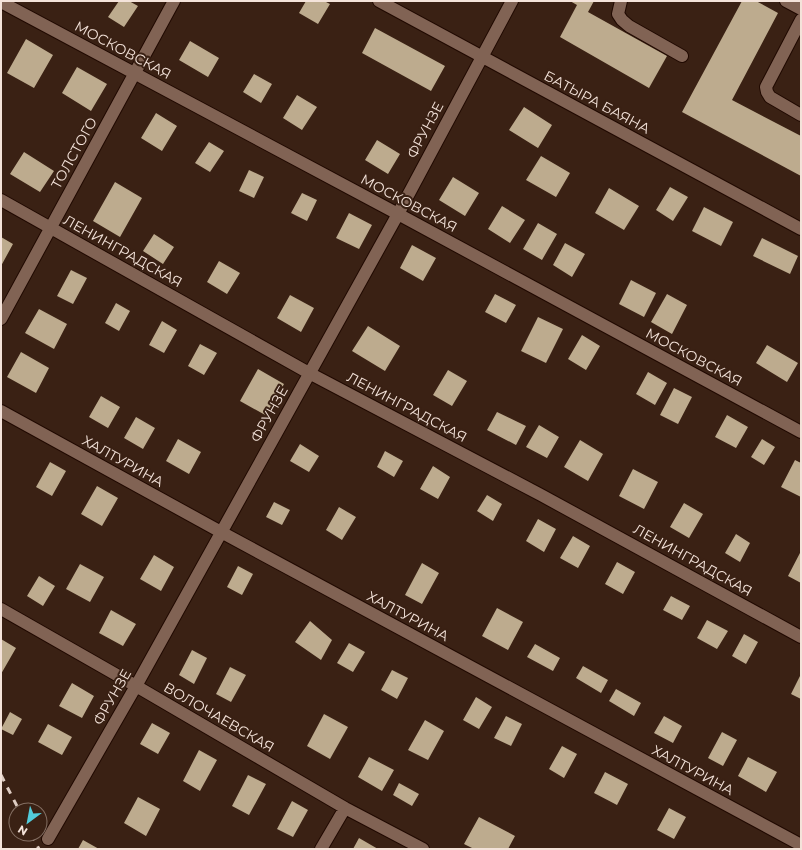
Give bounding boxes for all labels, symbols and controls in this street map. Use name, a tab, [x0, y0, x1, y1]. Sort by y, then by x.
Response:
street label: МОСКОВСКАЯ	[72, 17, 174, 83]
street label: БАТЫРА БАЯНА	[541, 66, 654, 138]
street label: ФРУНЗЕ	[403, 99, 447, 161]
street label: ТОЛСТОГО	[47, 114, 101, 192]
street label: МОСКОВСКАЯ	[358, 170, 460, 236]
street label: ЛЕНИНГРАДСКАЯ	[60, 211, 186, 291]
street label: МОСКОВСКАЯ	[643, 324, 745, 390]
street label: ЛЕНИНГРАДСКАЯ	[344, 368, 470, 446]
street label: ФРУНЗЕ	[246, 383, 292, 445]
street label: ХАЛТУРИНА	[79, 431, 167, 491]
street label: ЛЕНИНГРАДСКАЯ	[630, 520, 756, 600]
street label: ХАЛТУРИНА	[364, 587, 453, 645]
street label: ФРУНЗЕ	[89, 666, 135, 728]
street label: ВОЛОЧАЕВСКАЯ	[160, 678, 278, 756]
street label: ХАЛТУРИНА	[649, 741, 738, 799]
north arrow	[8, 802, 48, 842]
text: N	[15, 822, 30, 839]

